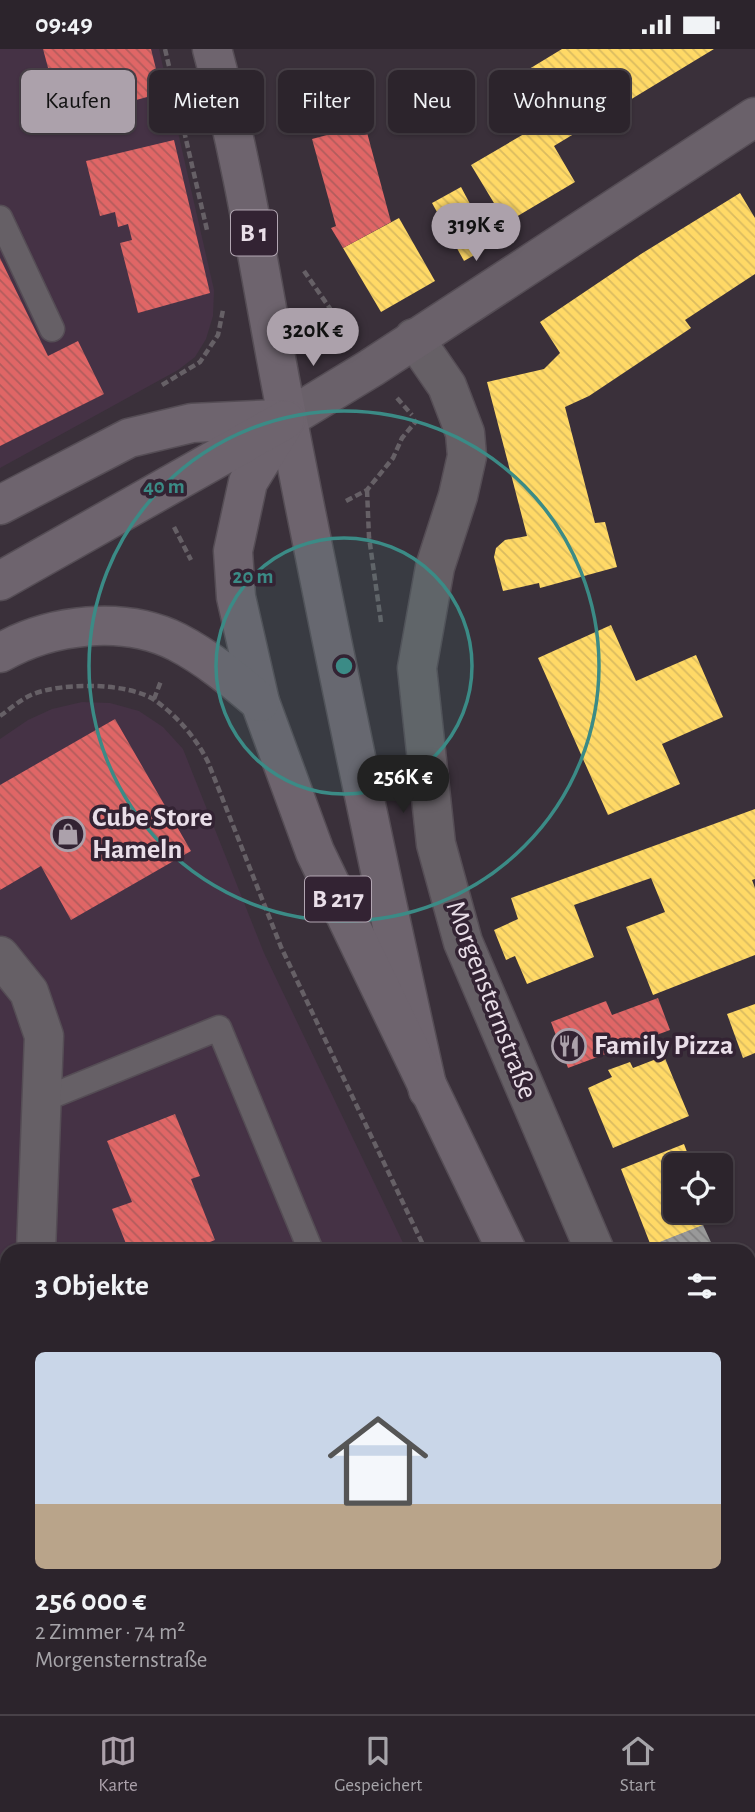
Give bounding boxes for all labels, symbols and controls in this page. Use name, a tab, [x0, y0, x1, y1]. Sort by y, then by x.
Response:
text: 09:49	[35, 11, 93, 37]
chip: Kaufen	[21, 70, 135, 133]
chip: Mieten	[149, 70, 264, 133]
chip: Filter	[278, 70, 374, 133]
chip: Neu	[388, 70, 475, 133]
chip: Wohnung	[489, 70, 630, 133]
pin: 319K €	[419, 203, 533, 263]
road number: B 1	[231, 211, 277, 255]
text: 319K €	[448, 214, 504, 237]
pin: 320K €	[256, 309, 370, 368]
text: 320K €	[283, 319, 343, 342]
text: 40 m	[143, 476, 185, 497]
text: 20 m	[233, 566, 273, 587]
centre of rings	[332, 654, 356, 678]
pin: 256K €	[346, 755, 460, 815]
text: 256K €	[373, 766, 433, 789]
place label: Cube Store Hameln	[92, 804, 213, 864]
shop icon: Cube Store Hameln	[49, 815, 87, 853]
road number: B 217	[305, 877, 371, 921]
street label: Morgensternstraße	[440, 897, 542, 1103]
restaurant icon: Family Pizza	[550, 1027, 588, 1065]
place label: Family Pizza	[594, 1032, 733, 1060]
map controls	[663, 1153, 733, 1223]
button: locate	[663, 1153, 733, 1223]
icon: filters	[683, 1267, 721, 1305]
text: 3 Objekte	[35, 1271, 149, 1301]
icon: home	[315, 1398, 441, 1524]
text: 256 000 €	[35, 1586, 147, 1616]
text: 2 Zimmer · 74 m²	[35, 1621, 185, 1644]
text: Morgensternstraße	[35, 1649, 207, 1672]
tab: Karte	[98, 1732, 138, 1797]
tab: Gespeichert	[334, 1732, 422, 1797]
tab: Start	[619, 1732, 657, 1797]

